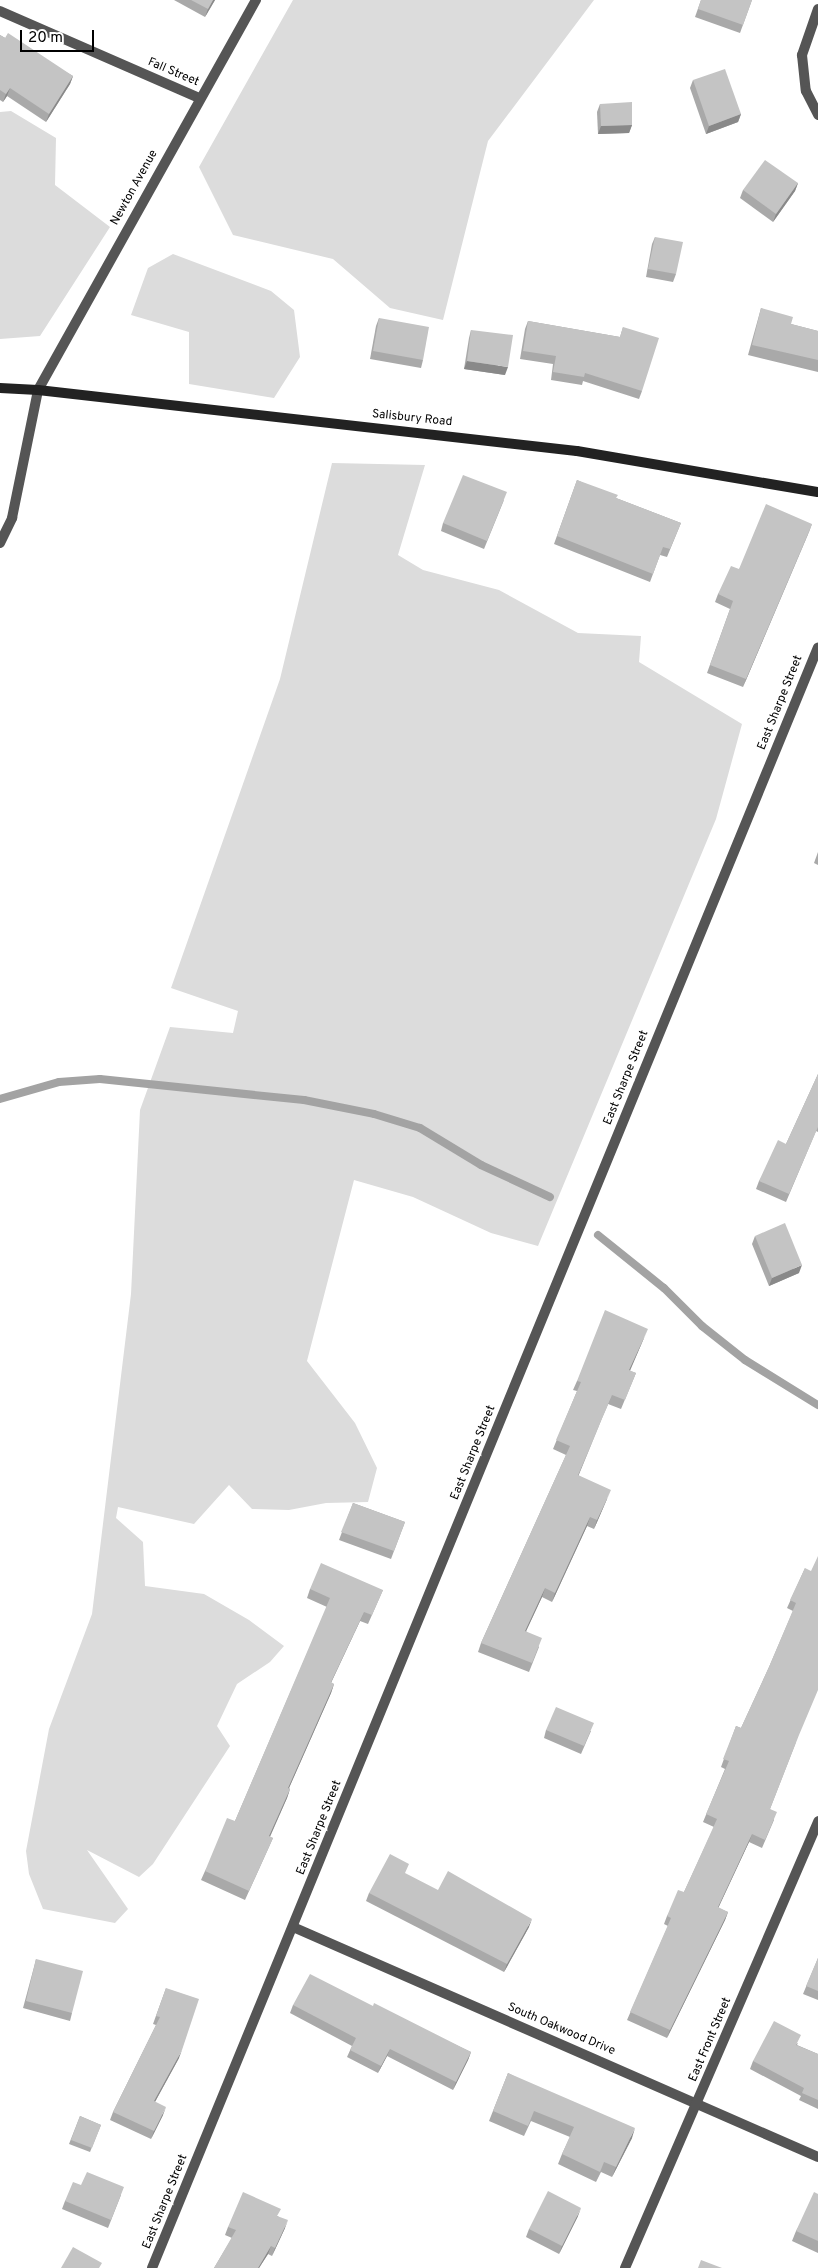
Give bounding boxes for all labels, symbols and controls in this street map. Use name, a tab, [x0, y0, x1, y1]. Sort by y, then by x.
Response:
scale bar	[22, 20, 96, 52]
text: 20 m	[28, 29, 63, 48]
street label: Fall Street	[145, 56, 201, 90]
street label: Newton Avenue	[108, 148, 162, 228]
street label: Salisbury Road	[371, 408, 453, 430]
street label: East Sharpe Street	[755, 654, 807, 752]
street label: East Sharpe Street	[601, 1029, 653, 1127]
street label: East Sharpe Street	[448, 1404, 500, 1502]
street label: East Sharpe Street	[294, 1779, 346, 1877]
street label: East Front Street	[687, 1996, 735, 2084]
street label: South Oakwood Drive	[505, 2001, 617, 2059]
street label: East Sharpe Street	[140, 2153, 192, 2251]

